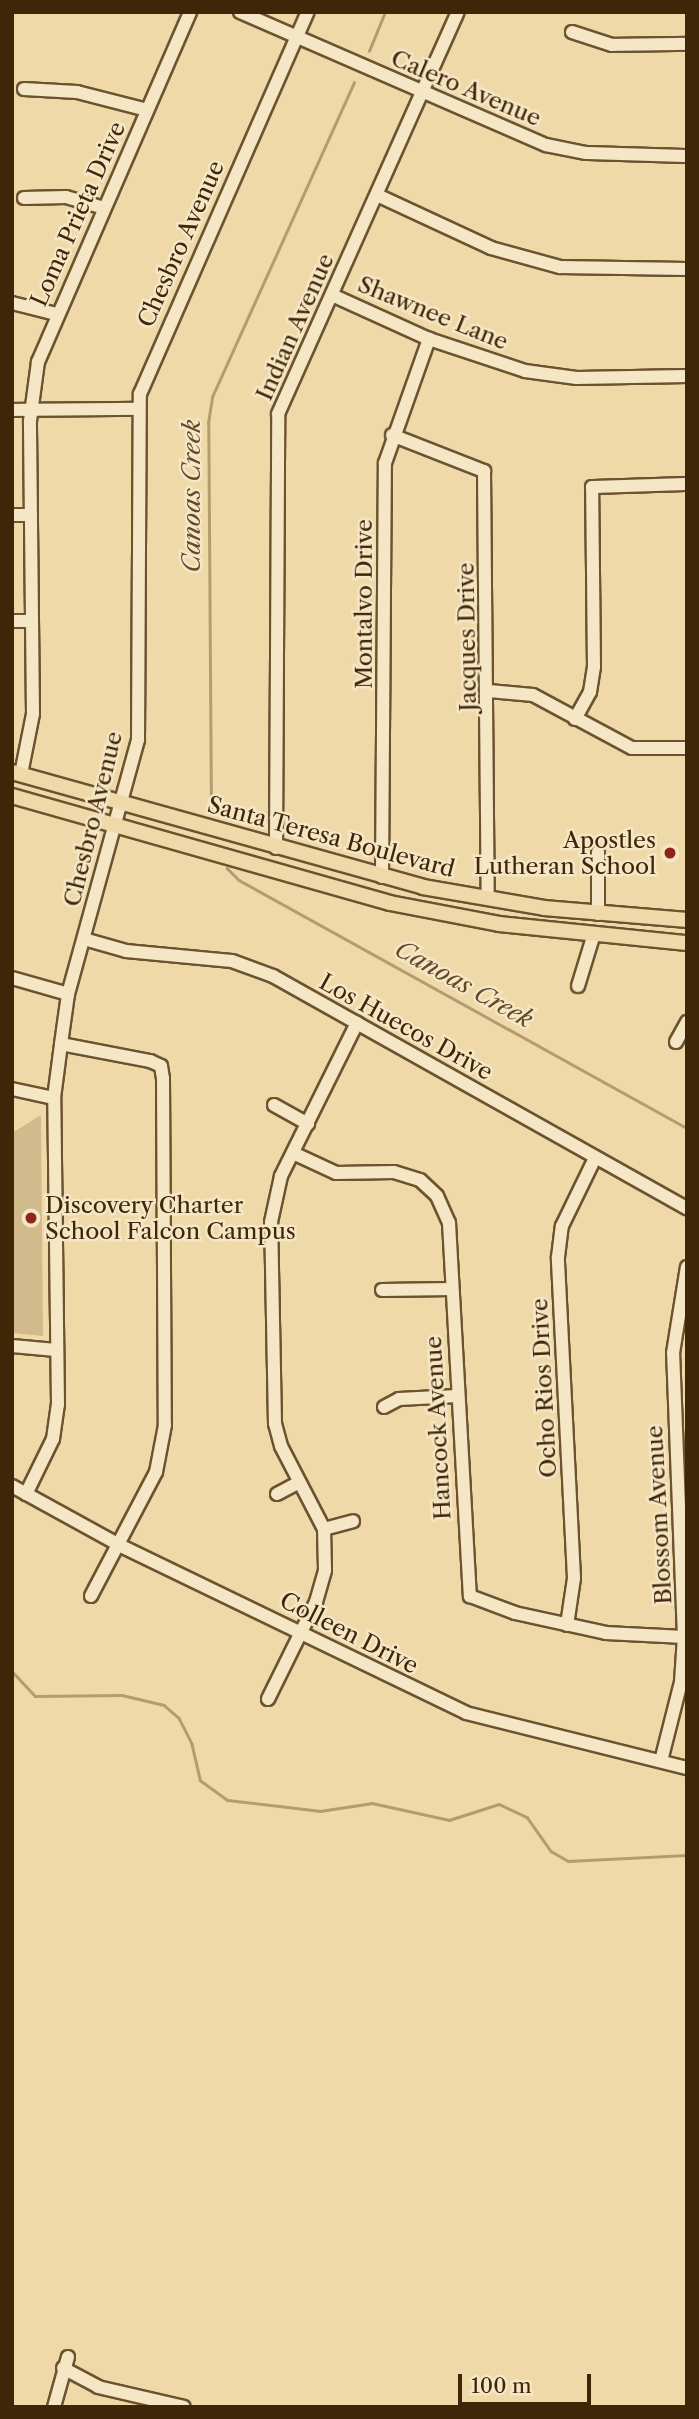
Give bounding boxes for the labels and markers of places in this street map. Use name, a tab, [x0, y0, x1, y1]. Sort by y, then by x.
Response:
place label: Apostles Lutheran School	[474, 826, 656, 880]
marker: Apostles Lutheran School	[662, 845, 678, 861]
place label: Discovery Charter School Falcon Campus	[45, 1191, 296, 1245]
marker: Discovery Charter School Falcon Campus	[23, 1210, 39, 1226]

